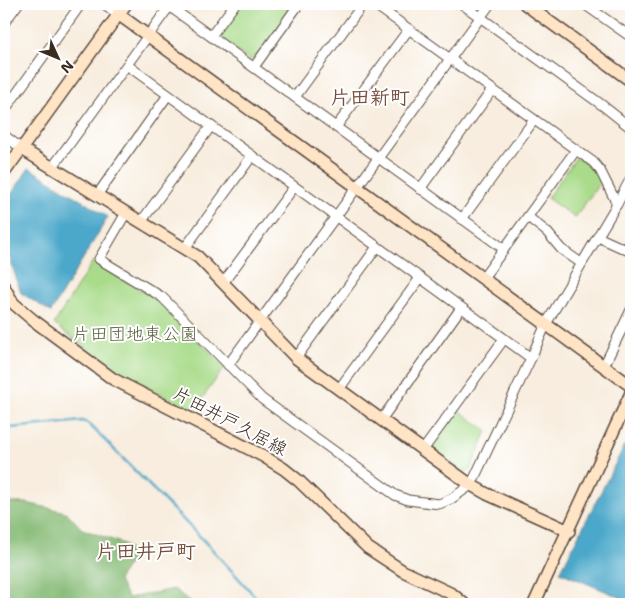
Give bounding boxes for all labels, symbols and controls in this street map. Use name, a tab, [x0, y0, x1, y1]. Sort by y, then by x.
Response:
north arrow	[32, 32, 82, 82]
text: N	[57, 57, 78, 77]
district label: 片田新町	[330, 84, 410, 110]
park label: 片田団地東公園	[72, 322, 198, 346]
street label: 片田井戸久居線	[169, 381, 291, 461]
district label: 片田井戸町	[96, 538, 196, 564]

